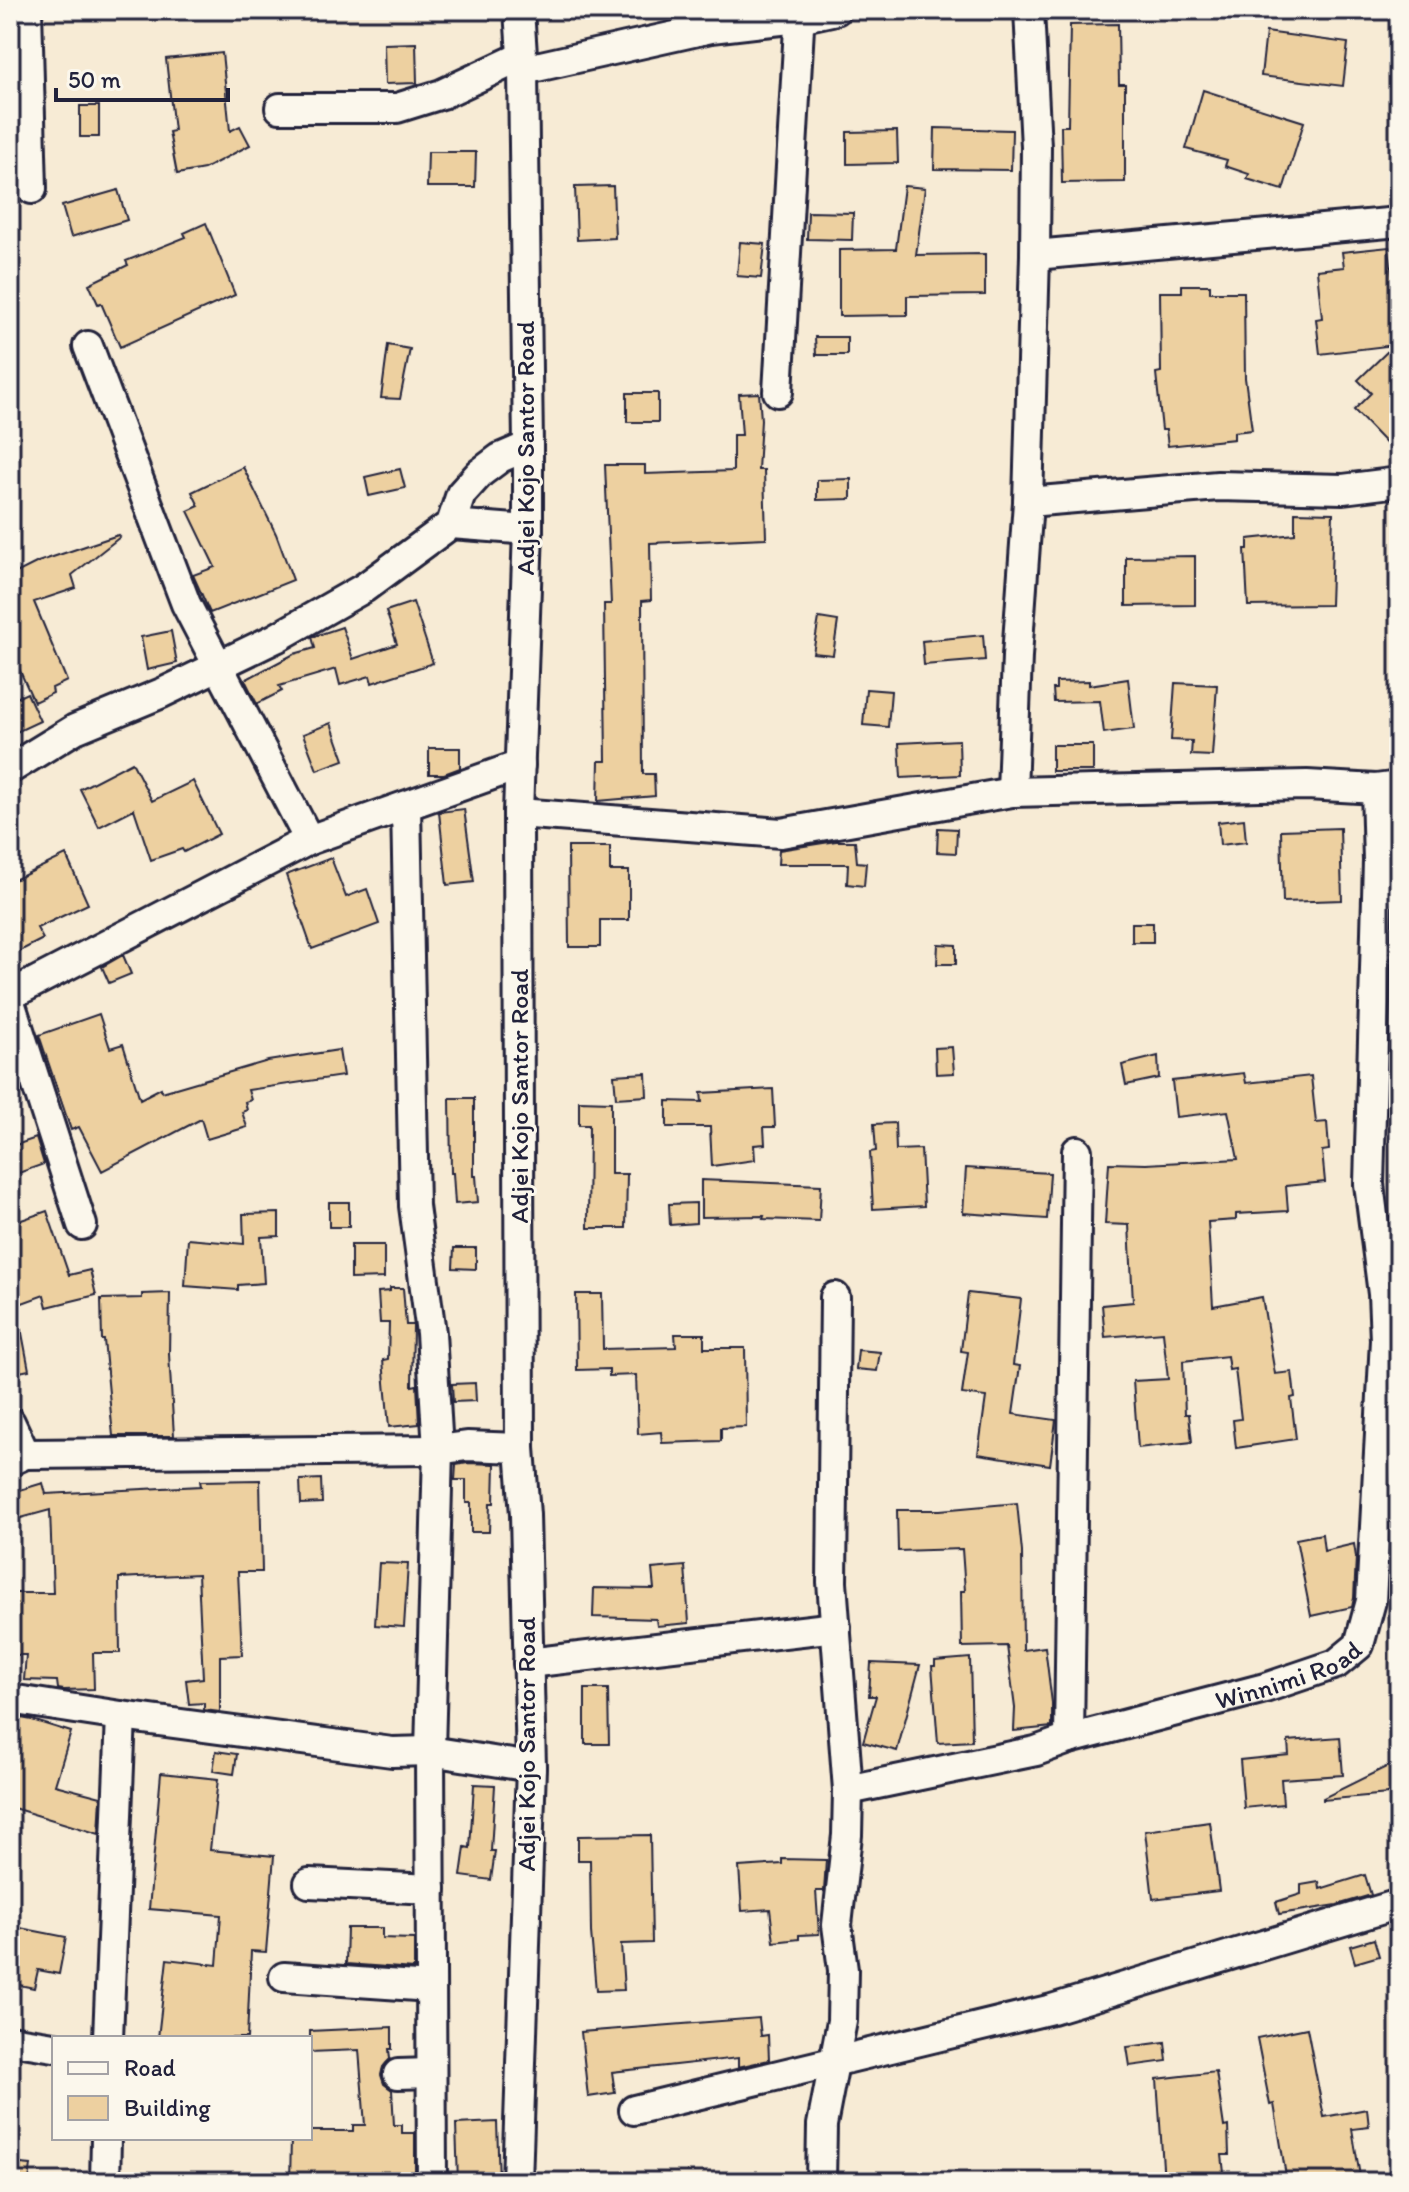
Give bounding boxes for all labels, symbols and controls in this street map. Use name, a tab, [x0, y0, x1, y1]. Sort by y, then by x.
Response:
scale bar	[56, 52, 228, 102]
text: 50 m	[68, 65, 121, 94]
street label: Adjei Kojo Santor Road	[509, 320, 541, 575]
street label: Adjei Kojo Santor Road	[503, 968, 535, 1223]
street label: Adjei Kojo Santor Road	[510, 1616, 542, 1871]
street label: Winnimi Road	[1212, 1633, 1369, 1716]
legend	[52, 2036, 312, 2140]
text: Road	[124, 2053, 176, 2082]
text: Building	[124, 2093, 211, 2122]

